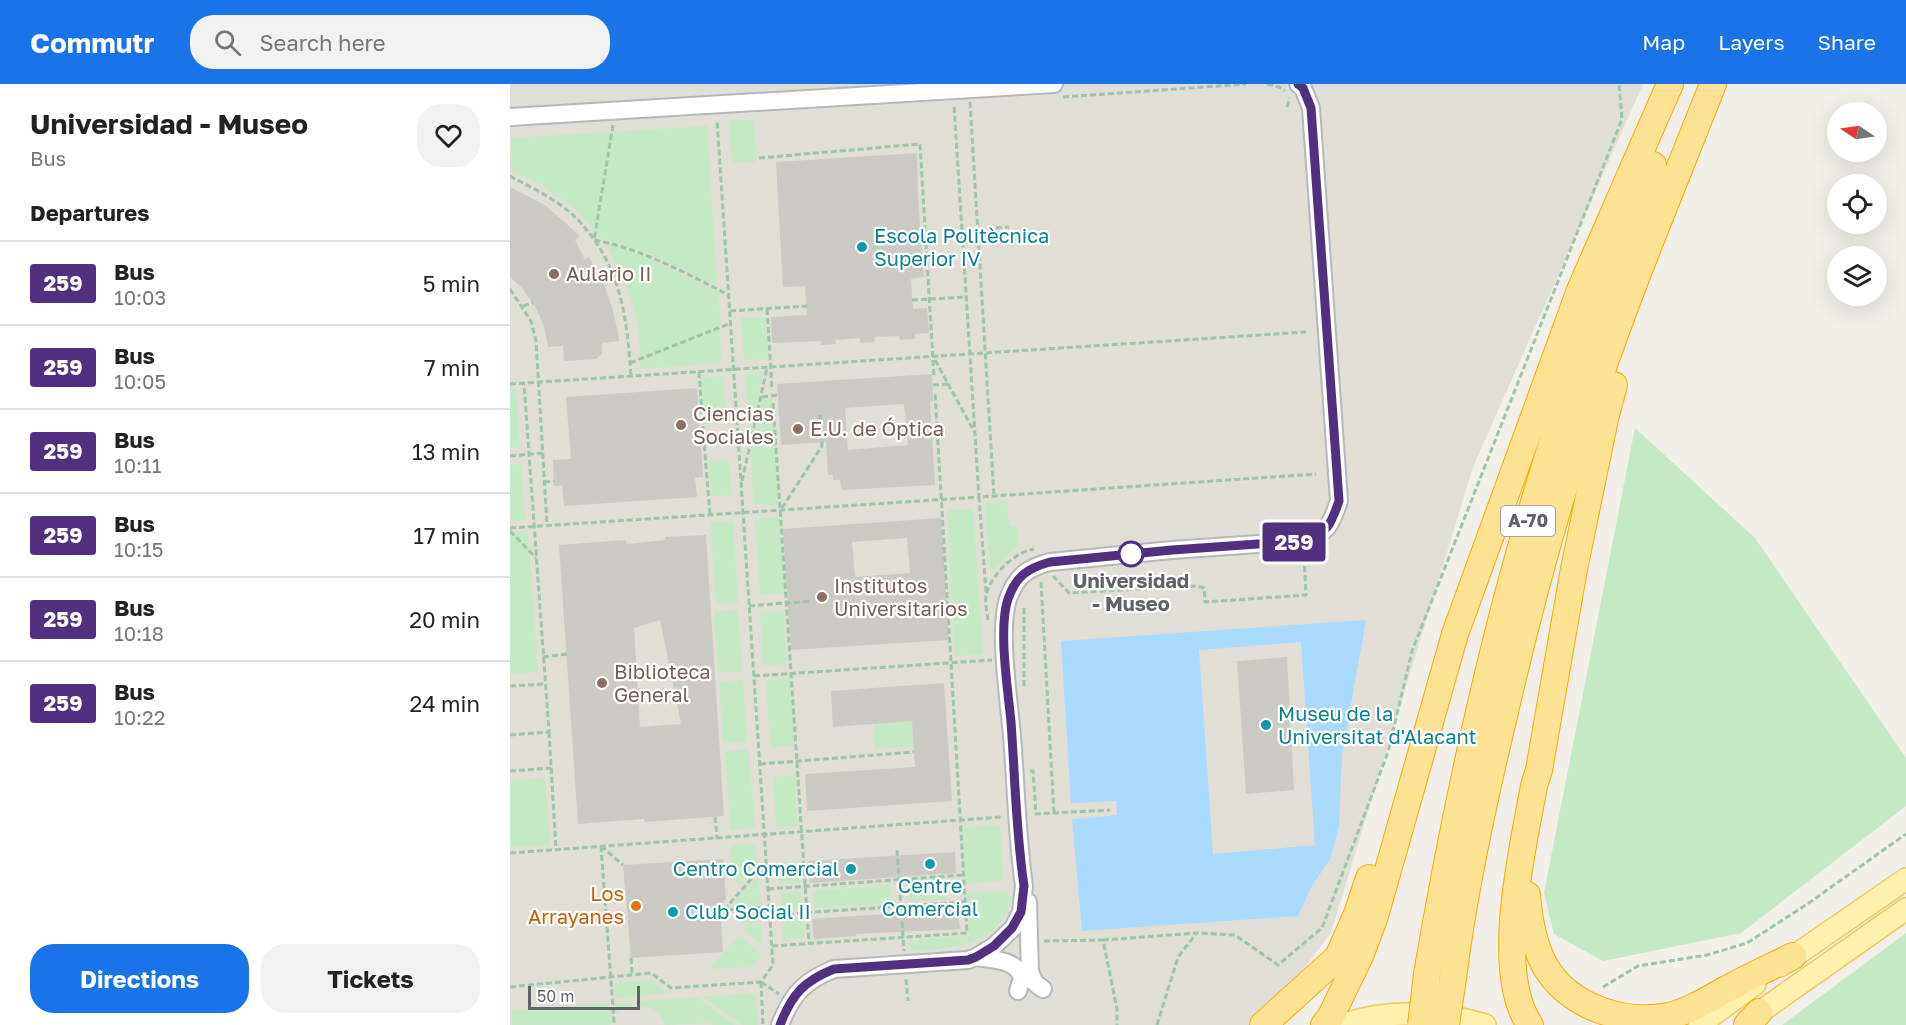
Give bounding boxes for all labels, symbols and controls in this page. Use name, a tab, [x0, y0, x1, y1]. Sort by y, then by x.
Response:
search box	[190, 15, 610, 69]
text: Commutr	[30, 26, 154, 59]
icon: search	[211, 26, 244, 59]
text: Search here	[259, 29, 386, 56]
text: Map	[1642, 29, 1685, 55]
text: Layers	[1718, 29, 1785, 55]
text: Share	[1818, 29, 1876, 55]
north arrow	[1827, 102, 1887, 162]
map controls	[1827, 102, 1887, 306]
button: heart	[417, 104, 480, 167]
text: Universidad - Museo	[30, 107, 308, 140]
text: Bus	[30, 146, 66, 170]
button: locate	[1827, 174, 1887, 234]
text: Departures	[30, 199, 149, 226]
place label: Escola Politècnica Superior IV	[874, 223, 1049, 270]
marker: Escola Politècnica Superior IV	[855, 240, 869, 254]
button: layers	[1827, 246, 1887, 306]
text: Bus	[114, 258, 155, 285]
place label: Aulario II	[566, 261, 652, 285]
marker: Aulario II	[547, 267, 561, 281]
text: 259	[44, 270, 82, 296]
text: 5 min	[423, 270, 480, 297]
text: 10:03	[114, 285, 166, 309]
text: Bus	[114, 342, 155, 369]
text: 259	[44, 354, 82, 380]
text: 7 min	[424, 354, 480, 381]
text: 10:05	[114, 369, 166, 393]
place label: Ciencias Sociales	[693, 401, 774, 448]
place label: E.U. de Óptica	[810, 416, 944, 440]
marker: Ciencias Sociales	[674, 418, 688, 432]
marker: E.U. de Óptica	[791, 422, 805, 436]
text: Bus	[114, 426, 155, 453]
text: 259	[44, 438, 82, 464]
text: 13 min	[412, 438, 480, 465]
text: 10:11	[114, 453, 162, 477]
road number: A-70	[1501, 506, 1555, 536]
text: Bus	[114, 510, 155, 537]
text: 259	[44, 522, 82, 548]
text: 17 min	[413, 522, 480, 549]
line badge: 259	[1260, 522, 1328, 562]
text: 259	[1275, 529, 1313, 555]
text: 10:15	[114, 537, 163, 561]
marker: Universidad - Museo	[1118, 541, 1144, 567]
place label: Universidad - Museo	[1073, 568, 1189, 615]
place label: Institutos Universitarios	[834, 573, 967, 620]
marker: Institutos Universitarios	[815, 590, 829, 604]
text: Bus	[114, 594, 155, 621]
text: 259	[44, 606, 82, 632]
text: 20 min	[409, 606, 480, 633]
text: 10:18	[114, 621, 164, 645]
place label: Biblioteca General	[614, 659, 711, 706]
marker: Biblioteca General	[595, 676, 609, 690]
text: Bus	[114, 678, 155, 705]
text: 259	[44, 690, 82, 716]
text: 24 min	[409, 690, 480, 717]
place label: Museu de la Universitat d'Alacant	[1278, 701, 1477, 748]
text: 10:22	[114, 705, 165, 729]
marker: Museu de la Universitat d'Alacant	[1259, 718, 1273, 732]
place label: Centro Comercial	[673, 856, 839, 880]
marker: Centre Comercial	[923, 857, 937, 871]
marker: Centro Comercial	[844, 862, 858, 876]
place label: Centre Comercial	[882, 873, 978, 920]
place label: Los Arrayanes	[528, 881, 624, 928]
marker: Los Arrayanes	[629, 899, 643, 913]
place label: Club Social II	[685, 899, 811, 923]
marker: Club Social II	[666, 905, 680, 919]
button: Directions	[30, 944, 249, 1013]
button: Tickets	[261, 944, 480, 1013]
scale bar	[528, 983, 640, 1010]
text: 50 m	[537, 986, 574, 1006]

